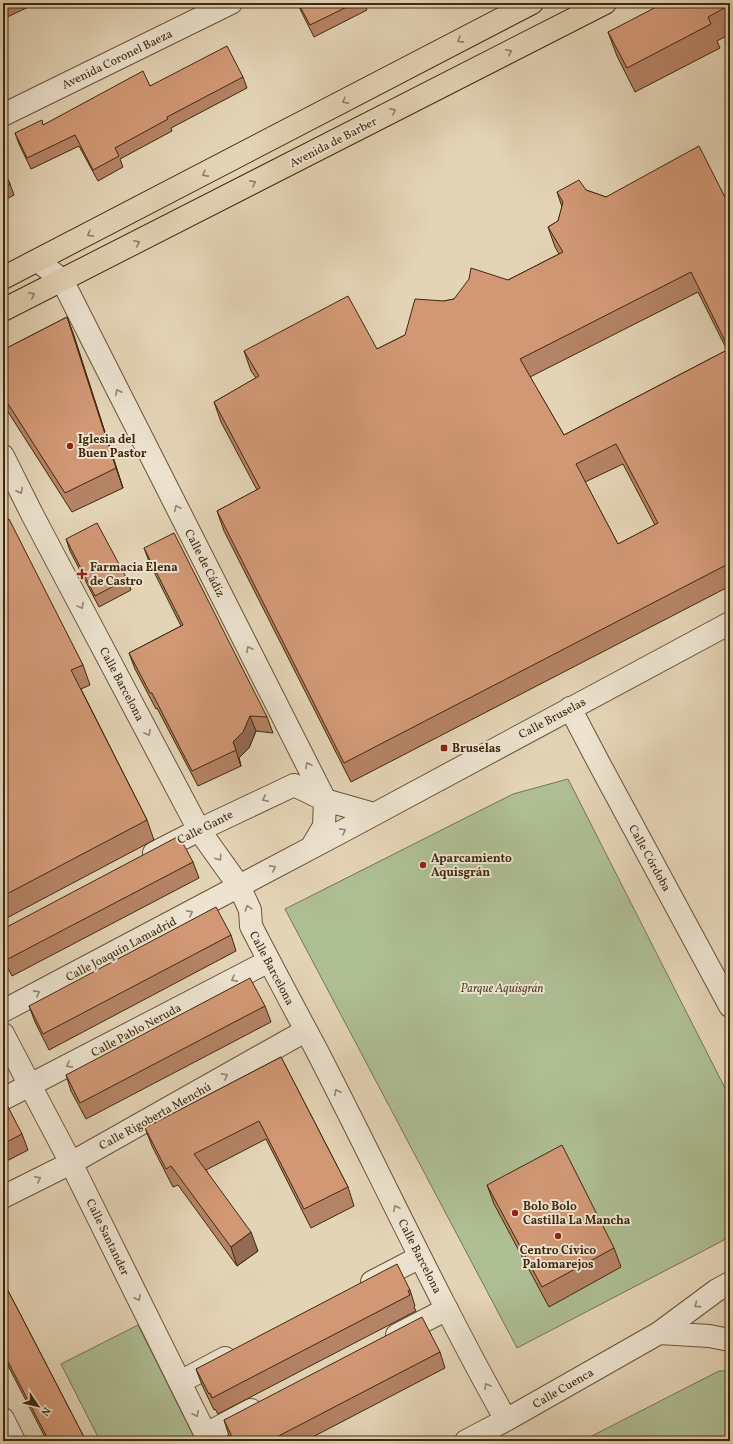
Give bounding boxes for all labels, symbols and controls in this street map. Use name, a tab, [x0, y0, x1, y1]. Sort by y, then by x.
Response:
street label: Avenida Coronel Baeza	[59, 26, 175, 94]
one-way arrow	[457, 36, 464, 43]
one-way arrow	[505, 49, 513, 57]
one-way arrow	[342, 96, 349, 103]
one-way arrow	[389, 108, 397, 116]
street label: Avenida de Barber	[287, 114, 380, 172]
one-way arrow	[202, 169, 209, 176]
one-way arrow	[249, 180, 256, 188]
one-way arrow	[86, 229, 94, 236]
one-way arrow	[133, 240, 141, 247]
one-way arrow	[28, 292, 36, 300]
one-way arrow	[116, 389, 123, 396]
place label: Iglesia del Buen Pastor	[78, 432, 147, 462]
marker: Iglesia del Buen Pastor	[65, 441, 75, 451]
one-way arrow	[15, 486, 23, 494]
one-way arrow	[174, 505, 182, 512]
street label: Calle de Cádiz	[180, 527, 228, 600]
place label: Farmacia Elena de Castro	[90, 560, 178, 590]
marker: Farmacia Elena de Castro	[77, 569, 87, 579]
one-way arrow	[76, 602, 83, 609]
street label: Calle Barcelona	[95, 645, 147, 724]
one-way arrow	[246, 646, 254, 653]
street label: Calle Bruselas	[516, 694, 589, 743]
one-way arrow	[143, 729, 151, 736]
place label: Bruselas	[452, 741, 501, 757]
marker: Bruselas	[439, 743, 449, 753]
one-way arrow	[305, 762, 312, 769]
one-way arrow	[261, 794, 269, 802]
street label: Calle Gante	[175, 807, 236, 849]
street label: Calle Córdoba	[624, 822, 674, 895]
one-way arrow	[339, 829, 346, 836]
place label: Aparcamiento Aquisgrán	[431, 851, 512, 881]
one-way arrow	[214, 854, 222, 861]
marker: Aparcamiento Aquisgrán	[418, 860, 428, 870]
one-way arrow	[269, 865, 277, 873]
one-way arrow	[244, 904, 253, 911]
one-way arrow	[185, 910, 193, 917]
street label: Calle Joaquín Lamadrid	[63, 914, 180, 986]
street label: Calle Barcelona	[245, 929, 297, 1008]
one-way arrow	[231, 974, 238, 982]
park label: Parque Aquisgrán	[460, 981, 544, 997]
one-way arrow	[33, 990, 41, 998]
street label: Calle Pablo Neruda	[89, 1000, 184, 1061]
one-way arrow	[66, 1060, 73, 1068]
one-way arrow	[221, 1074, 228, 1081]
street label: Calle Rigoberta Menchú	[97, 1079, 215, 1154]
one-way arrow	[334, 1089, 342, 1097]
one-way arrow	[34, 1177, 41, 1184]
street label: Calle Santander	[82, 1196, 133, 1279]
place label: Bolo Bolo Castilla La Mancha	[523, 1199, 631, 1229]
one-way arrow	[393, 1205, 401, 1213]
marker: Bolo Bolo Castilla La Mancha	[510, 1208, 520, 1218]
street label: Calle Barcelona	[393, 1216, 445, 1297]
marker: Centro Cívico Palomarejos	[553, 1231, 563, 1241]
place label: Centro Cívico Palomarejos	[520, 1243, 596, 1273]
one-way arrow	[133, 1294, 141, 1301]
one-way arrow	[695, 1300, 702, 1307]
street label: Calle Cuenca	[530, 1365, 597, 1413]
one-way arrow	[485, 1383, 492, 1390]
north arrow	[18, 1386, 58, 1426]
text: N	[37, 1403, 53, 1418]
one-way arrow	[191, 1410, 199, 1418]

